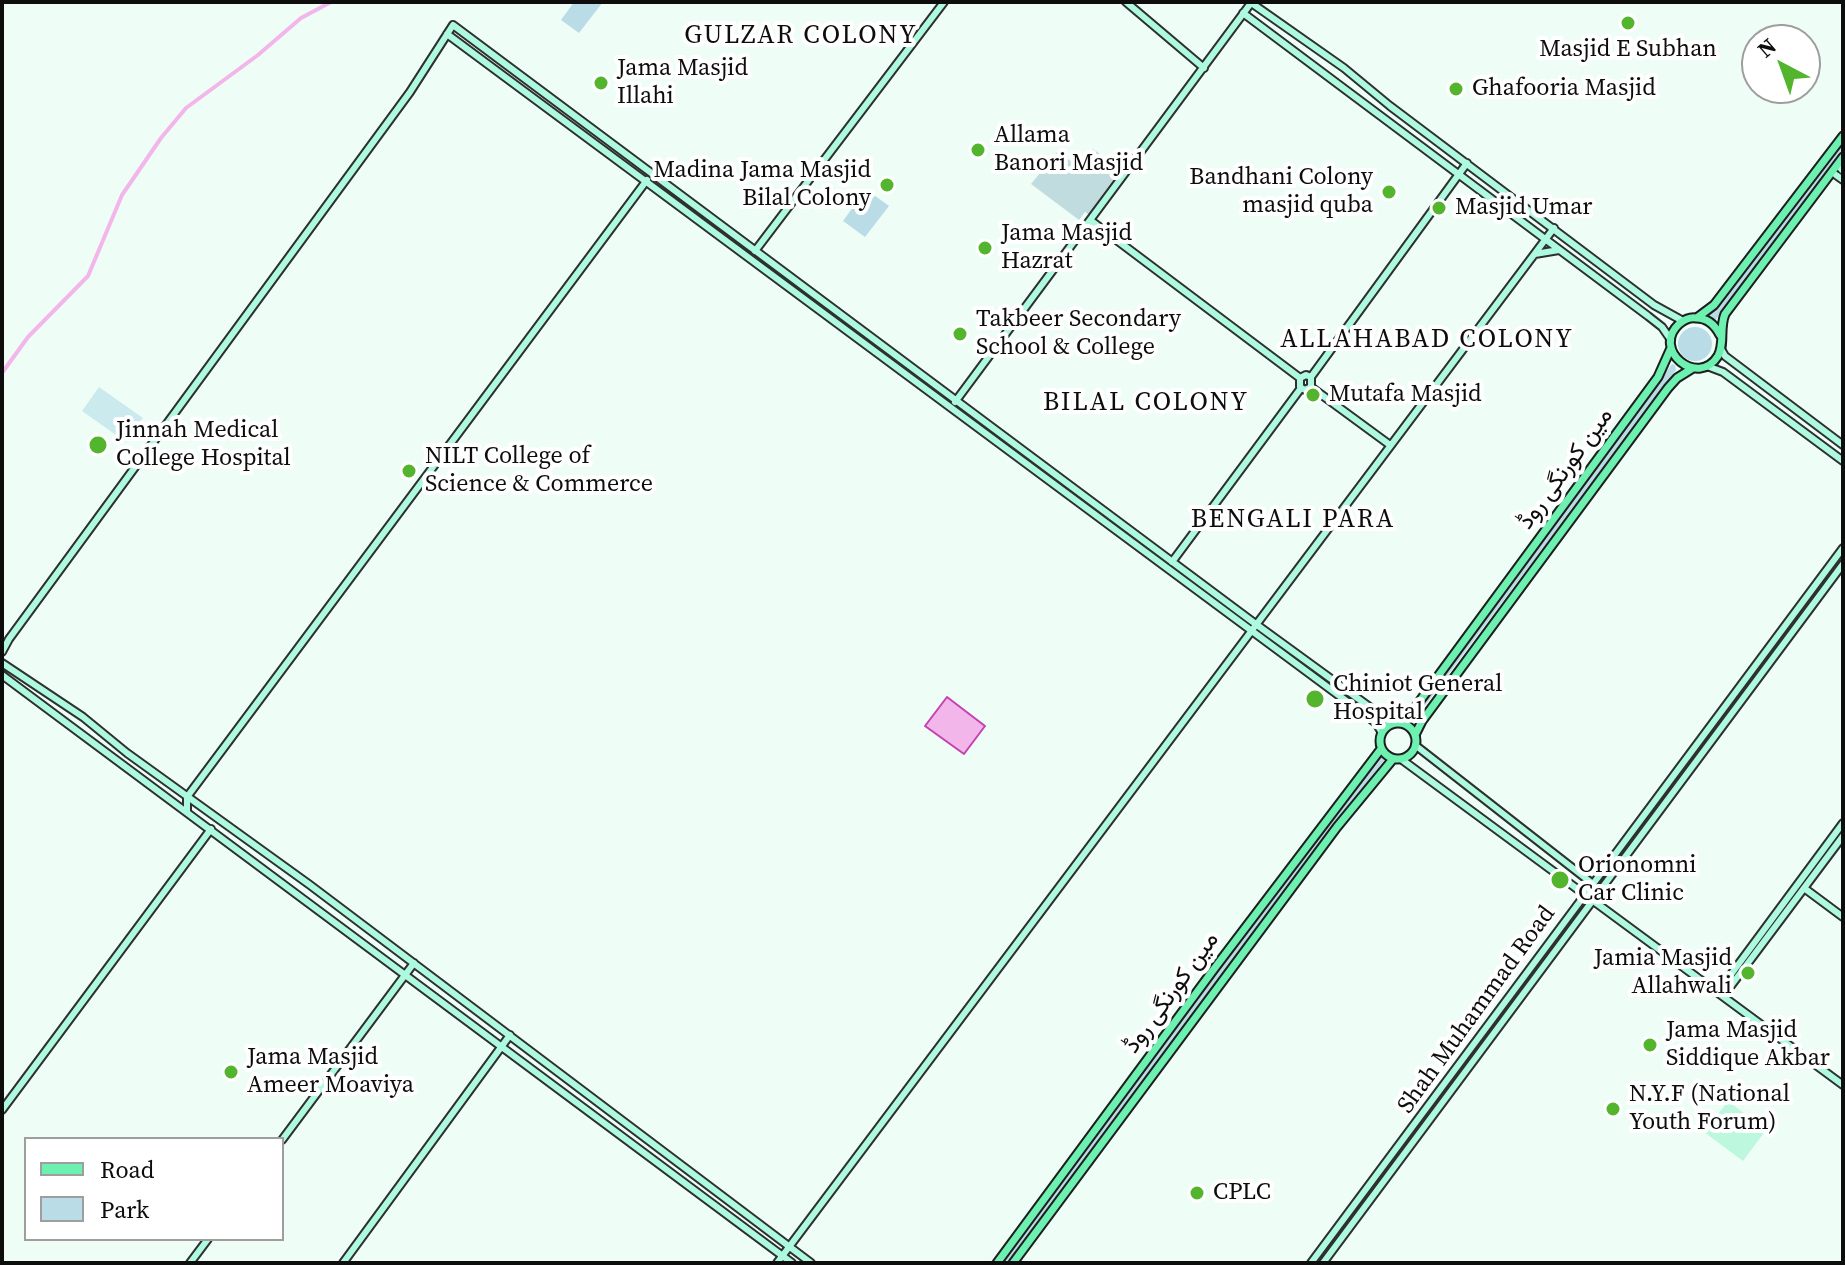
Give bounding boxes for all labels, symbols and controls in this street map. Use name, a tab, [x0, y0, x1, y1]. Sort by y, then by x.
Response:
marker: Masjid E Subhan	[1619, 14, 1637, 32]
district label: GULZAR COLONY	[684, 20, 918, 52]
north arrow	[1741, 24, 1821, 104]
text: N	[1751, 31, 1782, 64]
place label: Masjid E Subhan	[1539, 36, 1717, 64]
place label: Jama Masjid Illahi	[617, 55, 748, 111]
marker: Jama Masjid Illahi	[592, 74, 610, 92]
place label: Ghafooria Masjid	[1472, 75, 1656, 103]
marker: Ghafooria Masjid	[1447, 80, 1465, 98]
place label: Allama Banori Masjid	[994, 122, 1143, 178]
marker: Allama Banori Masjid	[969, 141, 987, 159]
place label: Madina Jama Masjid Bilal Colony	[653, 157, 871, 213]
place label: Bandhani Colony masjid quba	[1189, 164, 1373, 220]
marker: Madina Jama Masjid Bilal Colony	[878, 176, 896, 194]
marker: Bandhani Colony masjid quba	[1380, 183, 1398, 201]
place label: Masjid Umar	[1455, 194, 1592, 222]
marker: Masjid Umar	[1430, 199, 1448, 217]
place label: Jama Masjid Hazrat	[1001, 220, 1132, 276]
marker: Jama Masjid Hazrat	[976, 239, 994, 257]
place label: Takbeer Secondary School & College	[976, 306, 1181, 362]
district label: ALLAHABAD COLONY	[1280, 324, 1574, 356]
marker: Takbeer Secondary School & College	[951, 325, 969, 343]
place label: Mutafa Masjid	[1329, 381, 1482, 409]
marker: Mutafa Masjid	[1304, 386, 1322, 404]
district label: BILAL COLONY	[1043, 387, 1249, 419]
street label: مین کورنگی روڈ	[1512, 403, 1620, 535]
place label: Jinnah Medical College Hospital	[116, 417, 291, 473]
marker: Jinnah Medical College Hospital	[87, 434, 109, 456]
place label: NILT College of Science & Commerce	[425, 443, 653, 499]
marker: NILT College of Science & Commerce	[400, 462, 418, 480]
district label: BENGALI PARA	[1191, 504, 1395, 536]
place label: Chiniot General Hospital	[1333, 671, 1502, 727]
marker: Chiniot General Hospital	[1304, 688, 1326, 710]
place label: Orionomni Car Clinic	[1578, 852, 1696, 908]
marker: Orionomni Car Clinic	[1549, 869, 1571, 891]
street label: Shah Muhammad Road	[1392, 901, 1562, 1119]
street label: مین کورنگی روڈ	[1118, 927, 1226, 1059]
place label: Jamia Masjid Allahwali	[1594, 945, 1732, 1001]
marker: Jamia Masjid Allahwali	[1739, 964, 1757, 982]
place label: Jama Masjid Siddique Akbar	[1666, 1017, 1830, 1073]
marker: Jama Masjid Siddique Akbar	[1641, 1036, 1659, 1054]
place label: Jama Masjid Ameer Moaviya	[247, 1044, 414, 1100]
marker: Jama Masjid Ameer Moaviya	[222, 1063, 240, 1081]
place label: N.Y.F (National Youth Forum)	[1629, 1081, 1790, 1137]
marker: N.Y.F (National Youth Forum)	[1604, 1100, 1622, 1118]
legend	[24, 1137, 284, 1241]
text: Road	[100, 1153, 154, 1186]
place label: CPLC	[1213, 1179, 1271, 1207]
marker: CPLC	[1188, 1184, 1206, 1202]
text: Park	[100, 1193, 149, 1226]

